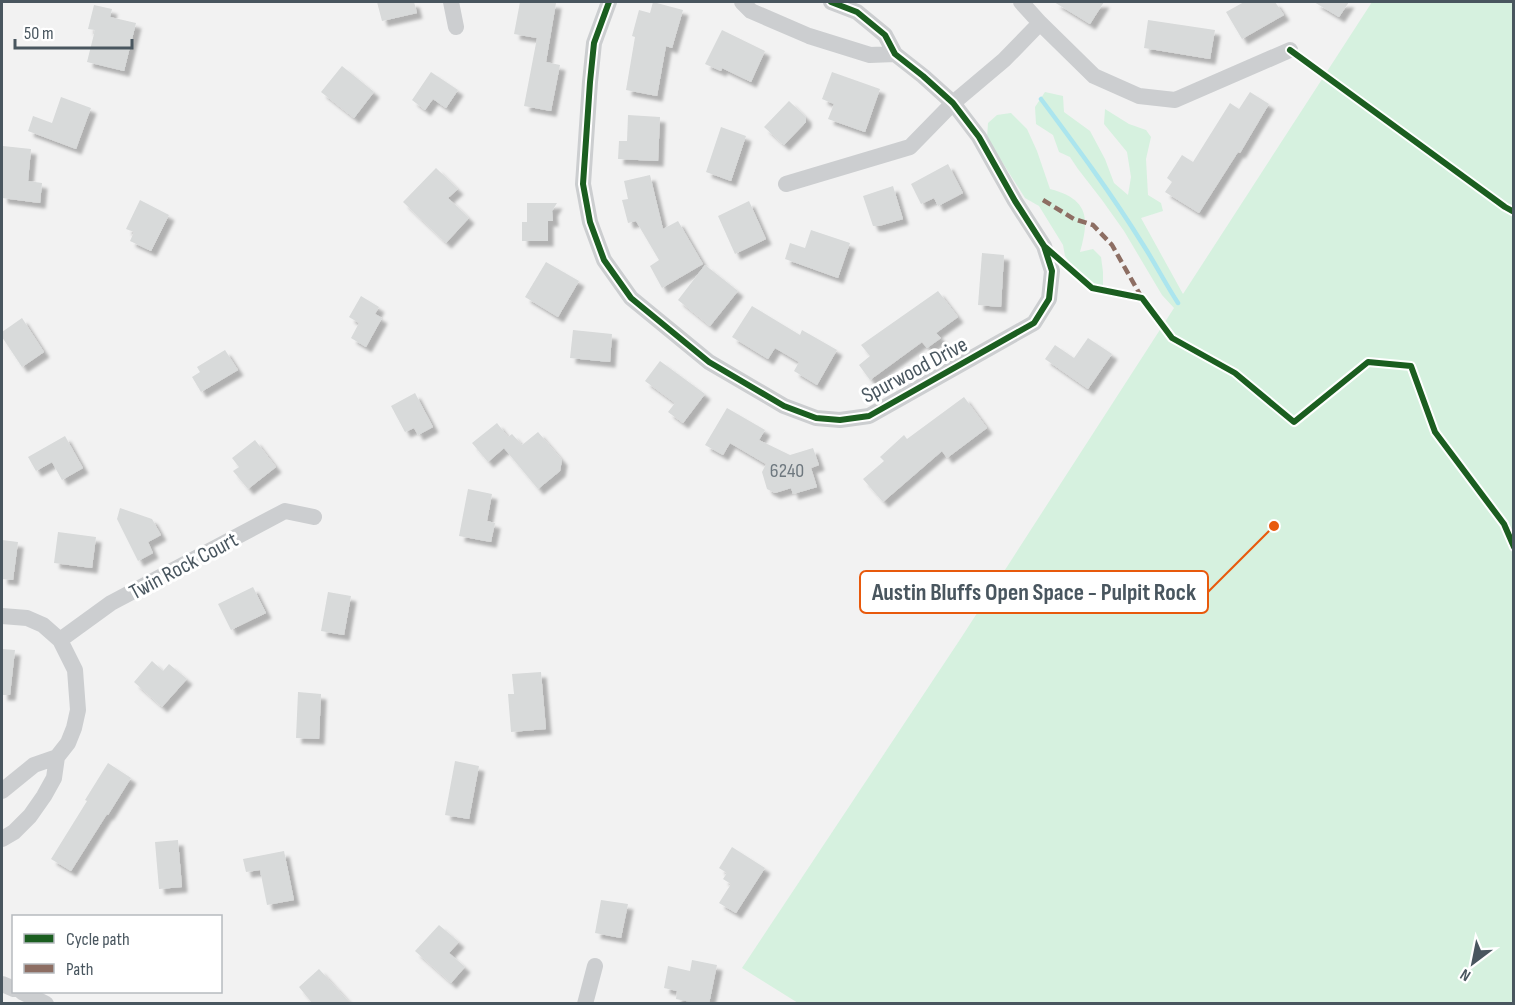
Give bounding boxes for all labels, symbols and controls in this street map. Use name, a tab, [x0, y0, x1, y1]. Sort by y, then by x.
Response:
scale bar	[15, 12, 132, 50]
text: 50 m	[24, 23, 54, 44]
street label: Spurwood Drive	[857, 331, 972, 409]
house number: 6240	[770, 459, 804, 483]
street label: Twin Rock Court	[125, 526, 243, 606]
callout: Austin Bluffs Open Space - Pulpit Rock	[860, 571, 1208, 613]
text: Austin Bluffs Open Space - Pulpit Rock	[871, 578, 1196, 607]
legend	[12, 915, 222, 993]
text: Cycle path	[66, 929, 130, 950]
north arrow	[1443, 933, 1503, 993]
text: Path	[66, 959, 94, 980]
text: N	[1457, 964, 1475, 985]

